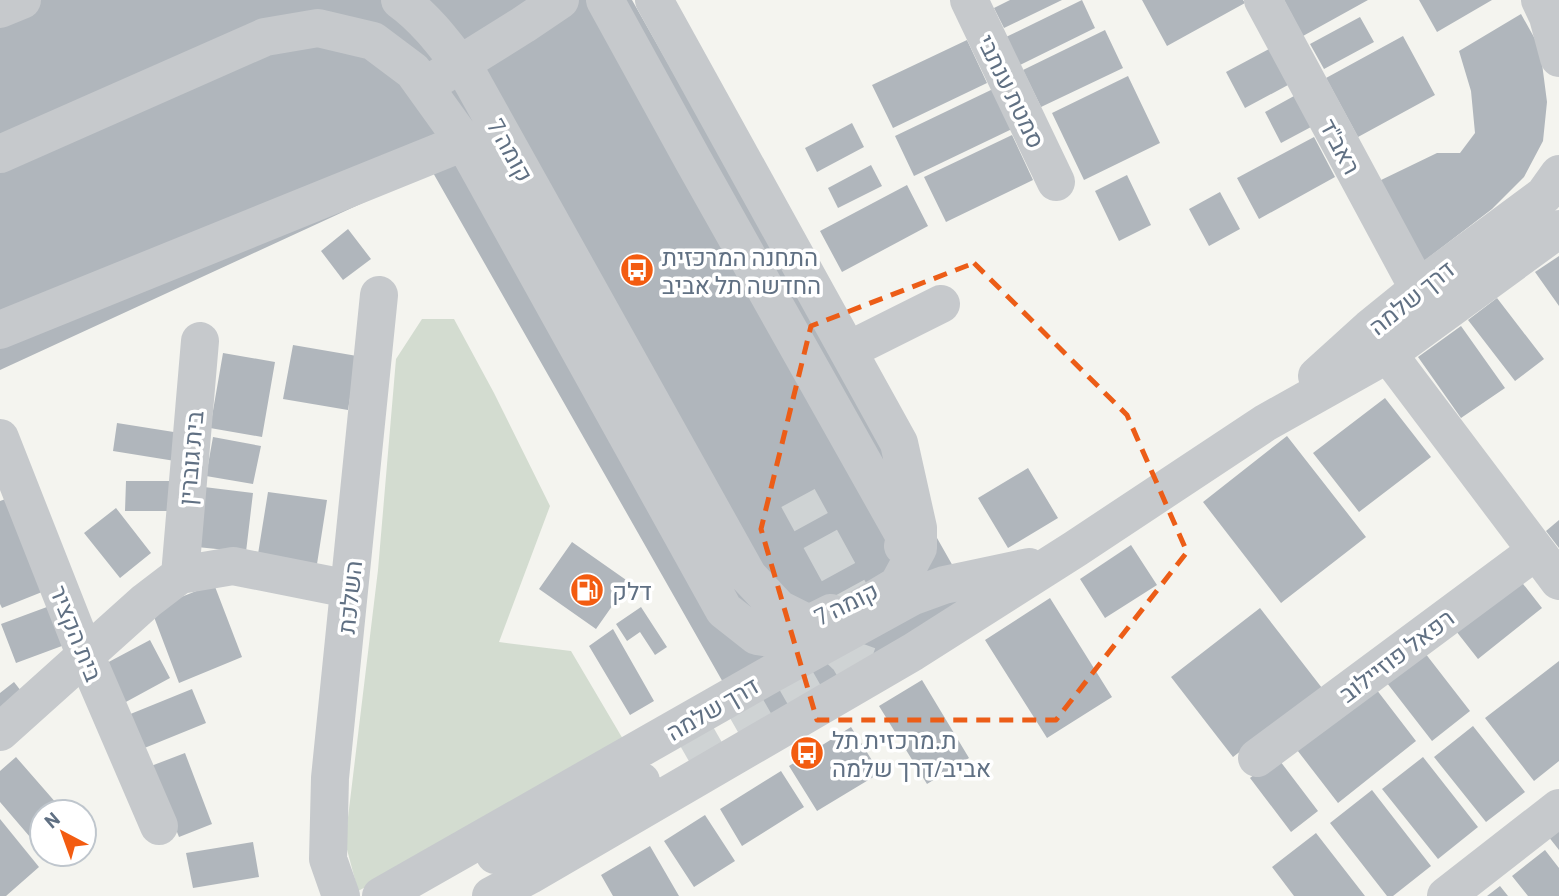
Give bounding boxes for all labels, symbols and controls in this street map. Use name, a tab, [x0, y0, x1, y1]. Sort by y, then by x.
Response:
street label: סמטת ענתבי	[972, 30, 1052, 152]
street label: קומה 7	[482, 113, 540, 187]
street label: ראב"ד	[1314, 113, 1368, 179]
place label: התחנה המרכזית החדשה תל אביב	[662, 242, 821, 299]
bus stop icon: התחנה המרכזית החדשה תל אביב	[618, 251, 656, 289]
street label: דרך שלמה	[1362, 254, 1460, 340]
street label: בית גוברין	[171, 409, 209, 506]
street label: השלכת	[331, 559, 367, 635]
fuel station icon: דלק	[568, 571, 606, 609]
street label: קומה 7	[809, 575, 883, 631]
place label: דלק	[612, 576, 652, 605]
street label: בית הקציר	[45, 581, 109, 686]
street label: רפאל פוזיילוב	[1333, 602, 1459, 708]
street label: דרך שלמה	[661, 670, 763, 746]
place label: ת.מרכזית תל אביב/דרך שלמה	[832, 725, 991, 782]
bus stop icon: ת.מרכזית תל אביב/דרך שלמה	[788, 734, 826, 772]
north arrow	[28, 798, 98, 868]
text: N	[39, 807, 64, 833]

